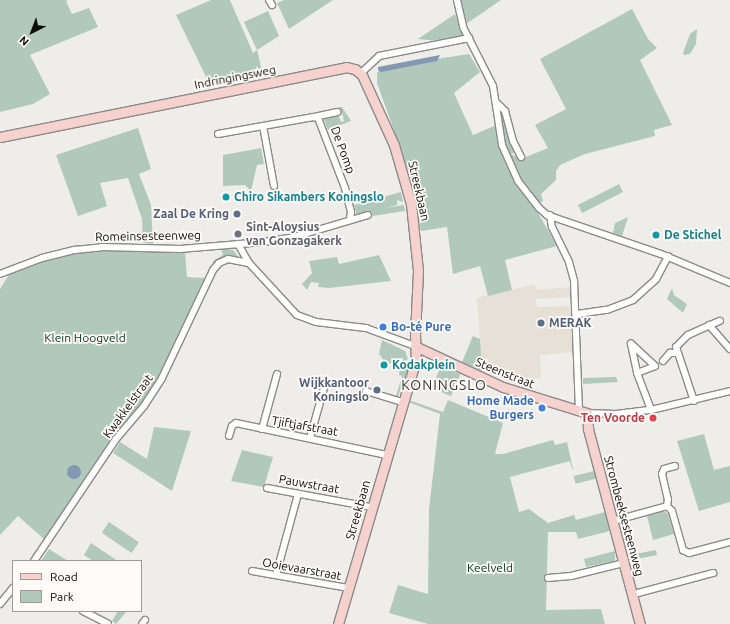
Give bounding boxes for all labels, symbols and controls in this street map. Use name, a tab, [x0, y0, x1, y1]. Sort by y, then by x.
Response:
north arrow	[12, 12, 52, 52]
text: N	[17, 34, 31, 48]
street label: Indringingsweg	[193, 62, 277, 92]
street label: De Pomp	[328, 124, 358, 176]
street label: Streekbaan	[405, 160, 433, 222]
place label: Chiro Sikambers Koningslo	[234, 190, 384, 204]
marker: Chiro Sikambers Koningslo	[221, 192, 231, 202]
place label: Zaal De Kring	[153, 207, 229, 221]
marker: Zaal De Kring	[232, 209, 242, 219]
place label: Sint-Aloysius van Gonzagakerk	[246, 220, 342, 248]
street label: Romeinsesteenweg	[95, 228, 201, 244]
place label: De Stichel	[664, 228, 721, 242]
marker: Sint-Aloysius van Gonzagakerk	[233, 229, 243, 239]
marker: De Stichel	[651, 230, 661, 240]
place label: MERAK	[549, 316, 591, 330]
marker: MERAK	[536, 318, 546, 328]
place label: Bo-té Pure	[391, 320, 451, 334]
marker: Bo-té Pure	[378, 322, 388, 332]
park label: Klein Hoogveld	[44, 331, 126, 345]
street label: Steenstraat	[473, 355, 537, 391]
place label: Kodakplein	[392, 358, 455, 372]
marker: Kodakplein	[379, 360, 389, 370]
street label: Kwakkelstraat	[100, 371, 156, 441]
place label: Wijkkantoor Koningslo	[299, 376, 369, 404]
district label: KONINGSLO	[401, 377, 487, 393]
marker: Wijkkantoor Koningslo	[372, 385, 382, 395]
place label: Home Made Burgers	[467, 394, 534, 422]
marker: Home Made Burgers	[537, 403, 547, 413]
place label: Ten Voorde	[581, 411, 645, 425]
street label: Tjiftjafstraat	[271, 413, 339, 439]
marker: Ten Voorde	[648, 413, 658, 423]
street label: Strombeeksesteenweg	[601, 454, 647, 578]
street label: Pauwstraat	[278, 472, 340, 496]
street label: Streekbaan	[343, 479, 373, 541]
street label: Ooievaarstraat	[261, 555, 343, 583]
legend	[12, 560, 142, 612]
park label: Keelveld	[467, 561, 513, 575]
text: Road	[50, 570, 78, 583]
text: Park	[50, 590, 74, 603]

